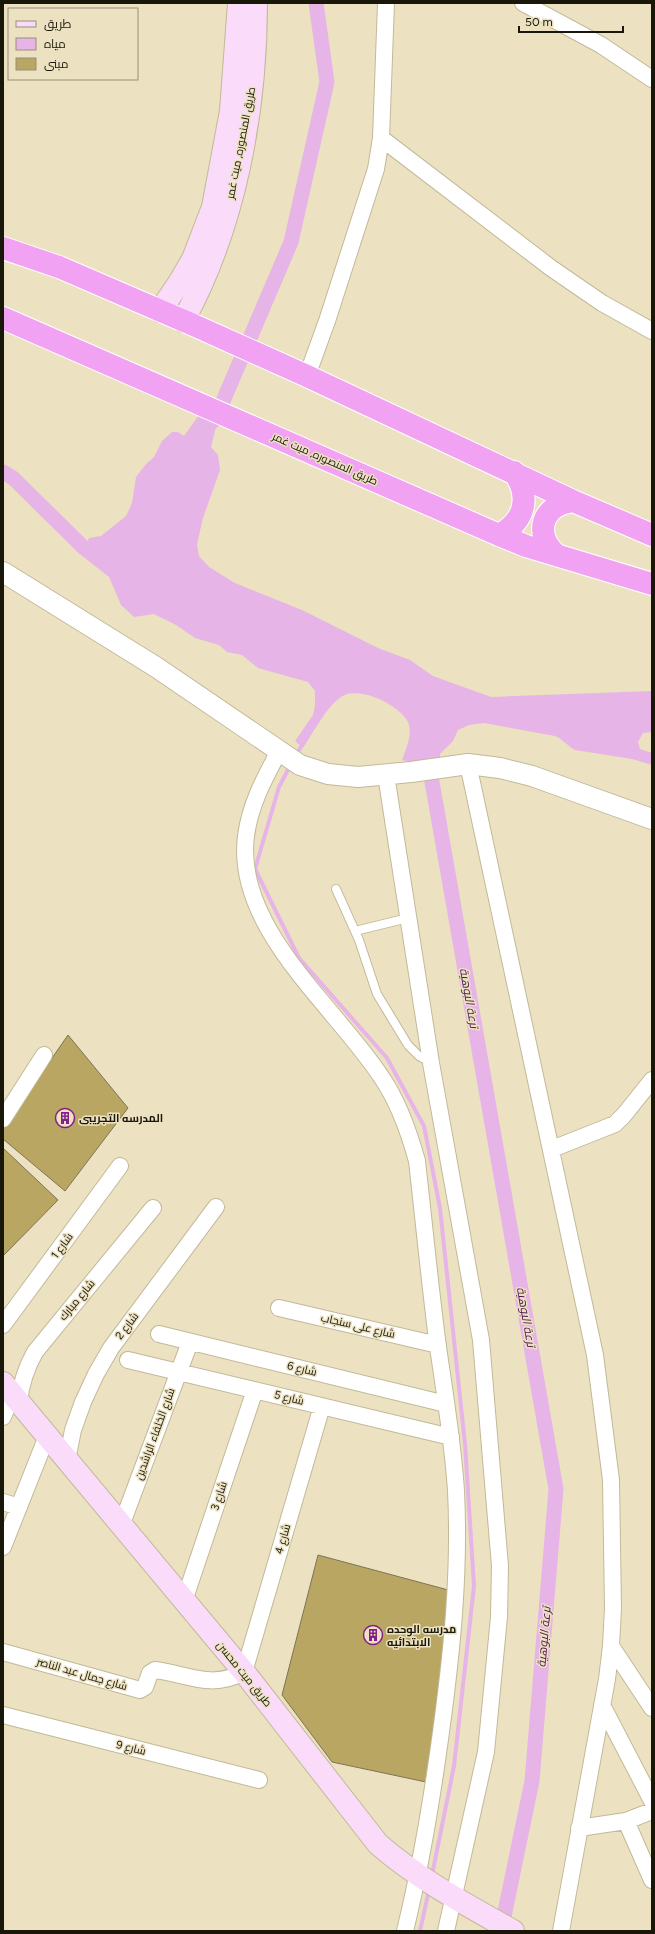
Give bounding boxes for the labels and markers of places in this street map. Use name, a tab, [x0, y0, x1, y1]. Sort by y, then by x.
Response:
building icon: المدرسه التجريبى	[54, 1107, 76, 1129]
place label: المدرسه التجريبى	[79, 1112, 163, 1125]
place label: مدرسه الوحده الابتدائيه	[387, 1623, 456, 1649]
building icon: مدرسه الوحده الابتدائيه	[362, 1624, 384, 1646]

